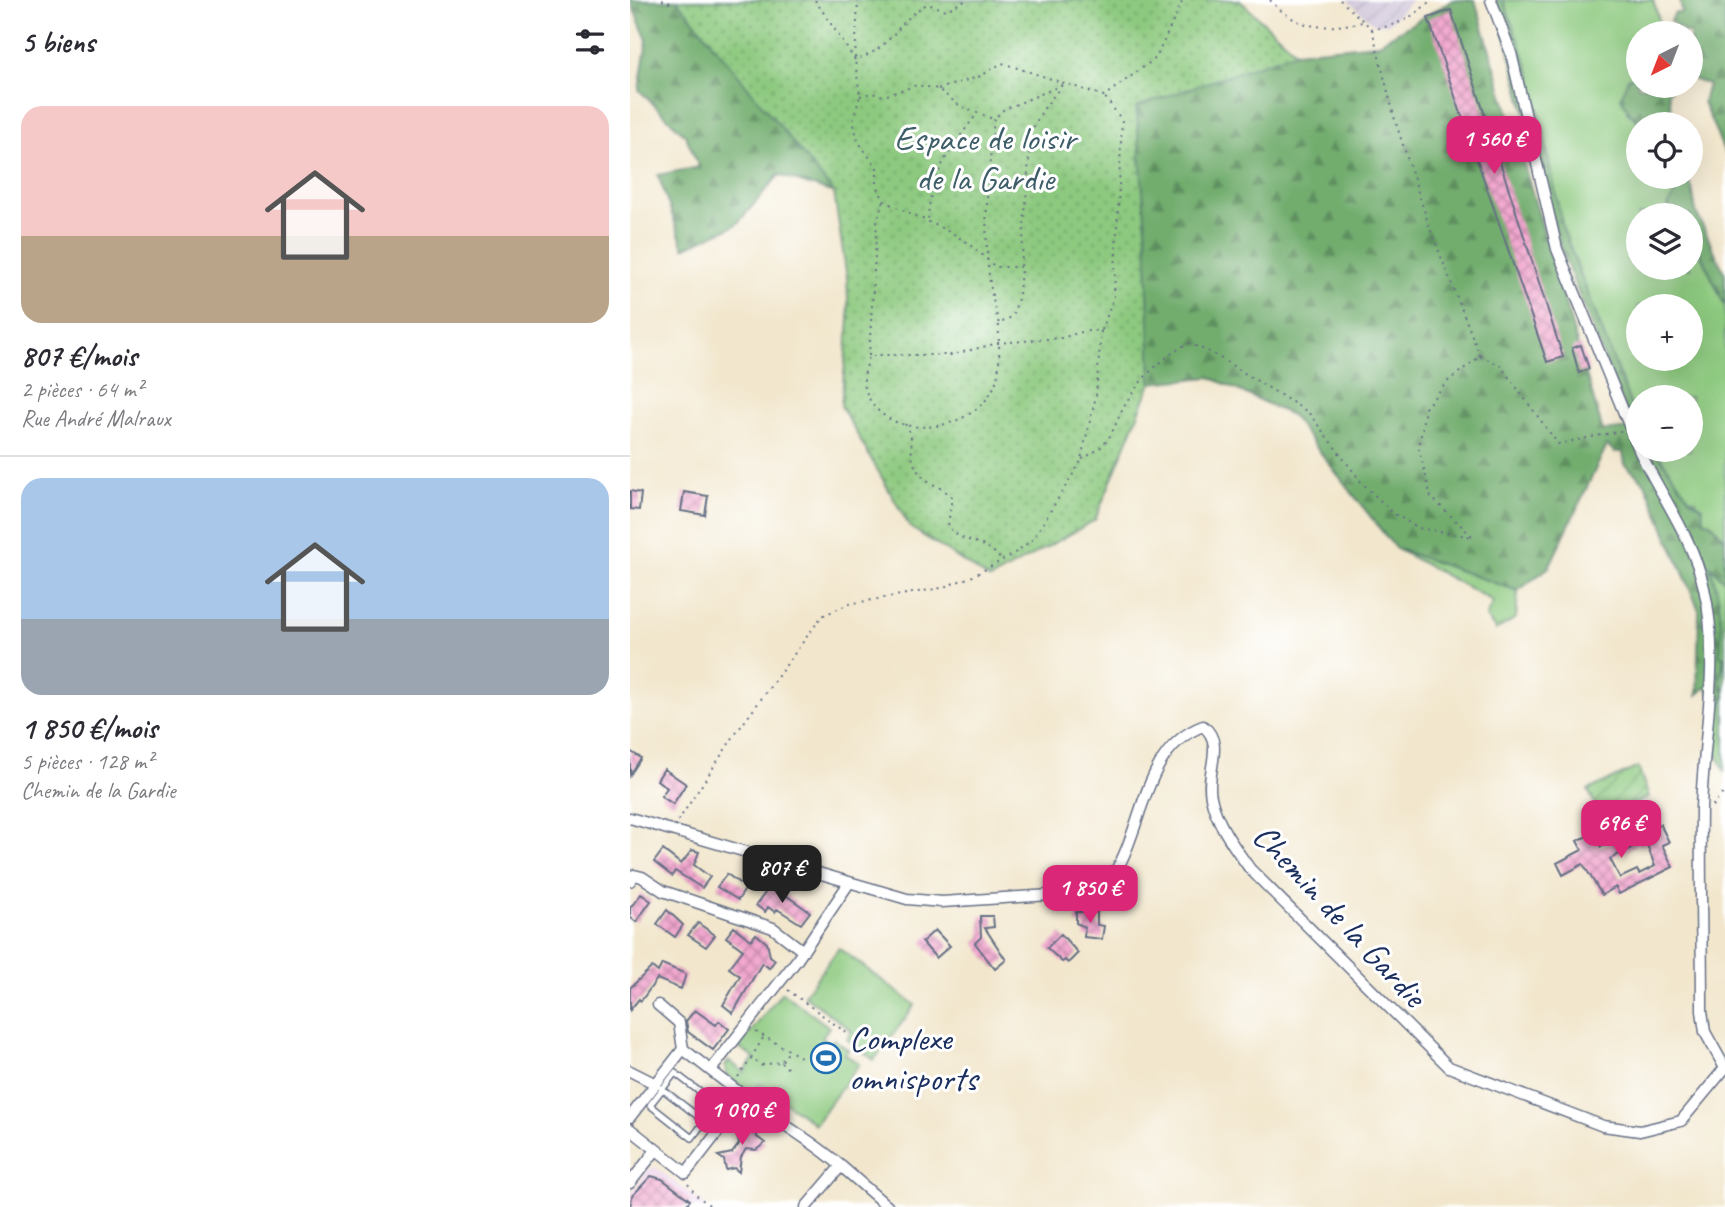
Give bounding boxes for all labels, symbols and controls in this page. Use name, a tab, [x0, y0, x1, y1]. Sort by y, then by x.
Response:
north arrow	[1626, 21, 1703, 98]
map controls	[1626, 21, 1703, 462]
text: 5 biens	[21, 23, 95, 61]
icon: filters	[571, 23, 609, 61]
button: locate	[1626, 112, 1703, 189]
park label: Espace de loisir de la Gardie	[894, 116, 1079, 201]
pin: 1 560 €	[1429, 116, 1559, 176]
text: 1 560 €	[1463, 124, 1526, 153]
icon: home	[252, 152, 378, 278]
button: layers	[1626, 203, 1703, 280]
button: +	[1626, 294, 1703, 371]
text: 807 €/mois	[21, 337, 137, 375]
text: 2 pièces · 64 m²	[21, 375, 143, 404]
button: −	[1626, 385, 1703, 462]
text: Rue André Malraux	[21, 404, 171, 433]
icon: home	[252, 524, 378, 650]
text: 1 850 €/mois	[21, 709, 157, 747]
text: 5 pièces · 128 m²	[21, 747, 153, 776]
text: Chemin de la Gardie	[21, 776, 175, 805]
pin: 696 €	[1572, 800, 1670, 860]
text: 696 €	[1597, 808, 1645, 837]
street label: Chemin de la Gardie	[1243, 814, 1438, 1019]
pin: 807 €	[733, 846, 831, 905]
text: 807 €	[759, 853, 805, 882]
pin: 1 850 €	[1025, 866, 1155, 925]
text: 1 850 €	[1059, 873, 1121, 902]
place label: Complexe omnisports	[849, 1016, 980, 1101]
sports icon: Complexe omnisports	[809, 1041, 843, 1075]
pin: 1 090 €	[677, 1088, 807, 1147]
text: 1 090 €	[711, 1095, 773, 1124]

